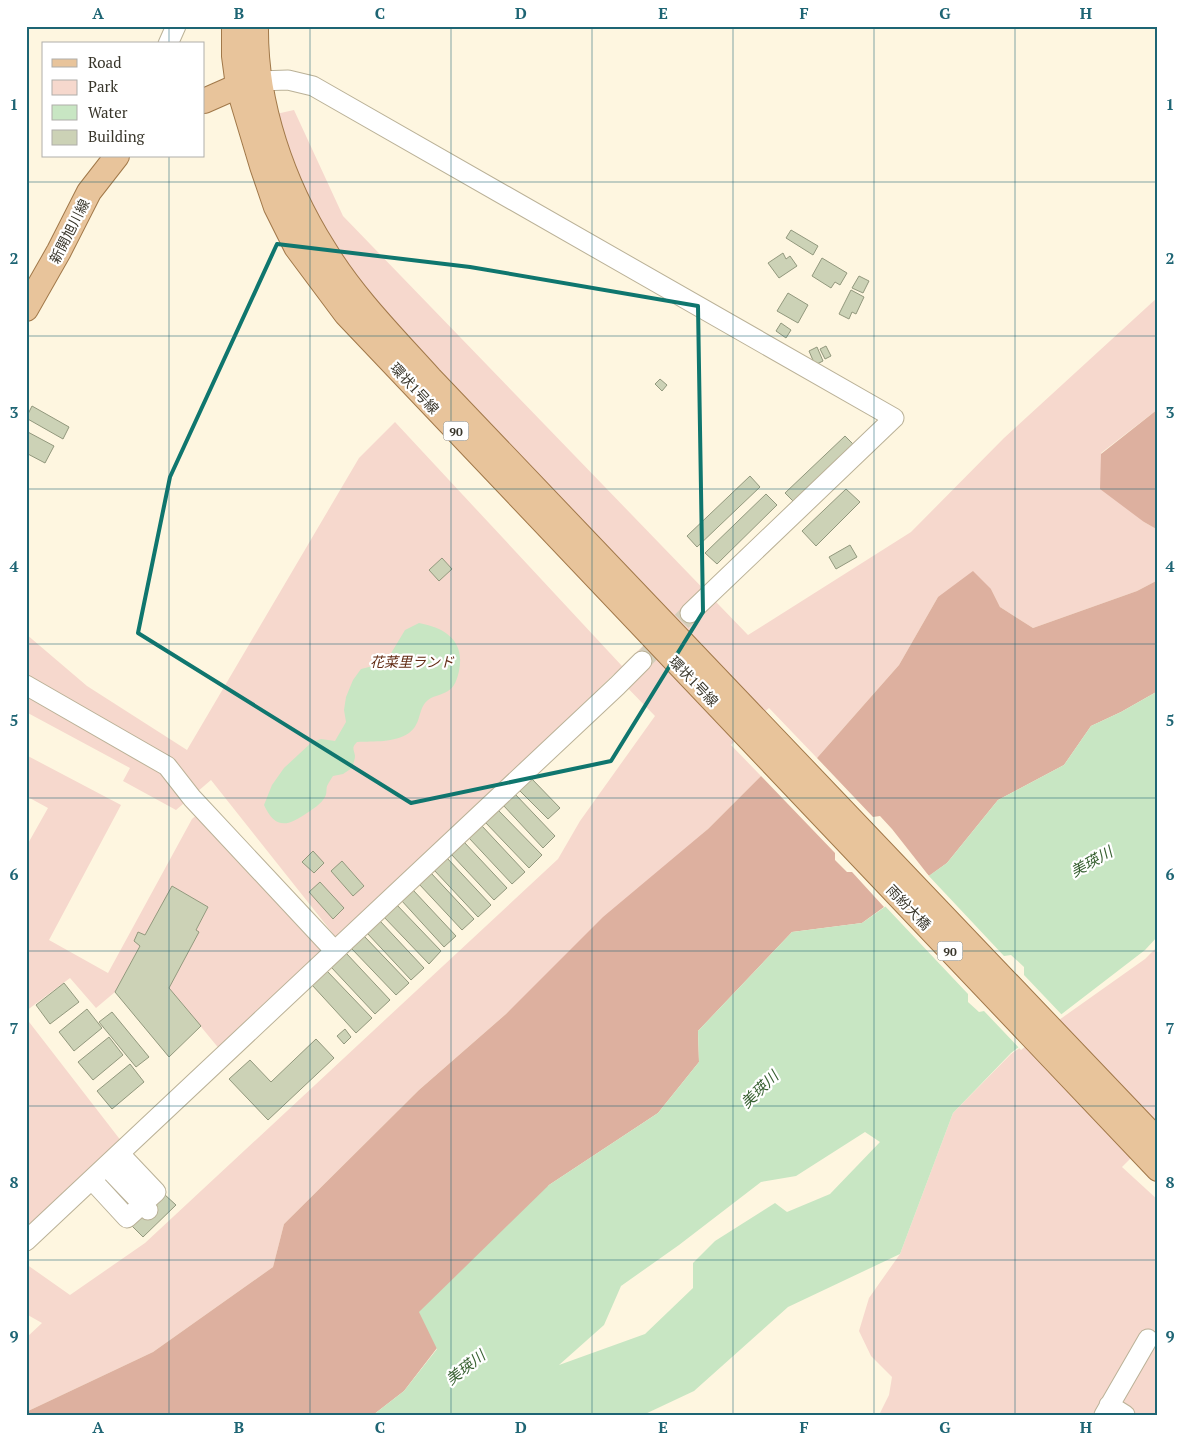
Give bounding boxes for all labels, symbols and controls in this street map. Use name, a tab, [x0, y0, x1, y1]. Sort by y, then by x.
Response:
text: A	[92, 2, 104, 24]
text: B	[234, 2, 244, 24]
text: C	[375, 2, 385, 24]
text: D	[515, 2, 527, 24]
text: E	[658, 2, 668, 24]
text: F	[799, 2, 809, 24]
text: G	[939, 2, 951, 24]
text: H	[1080, 2, 1092, 24]
legend	[42, 42, 205, 158]
text: Road	[88, 52, 121, 72]
text: Park	[88, 76, 118, 96]
text: 1	[9, 93, 19, 115]
text: 1	[1165, 93, 1175, 115]
text: Water	[88, 102, 128, 122]
text: Building	[88, 126, 146, 146]
street label: 新開旭川線	[45, 196, 93, 266]
text: 2	[9, 247, 19, 269]
text: 2	[1165, 247, 1175, 269]
street label: 環状1号線	[386, 358, 444, 418]
text: 3	[9, 401, 19, 423]
text: 3	[1165, 401, 1175, 423]
road number: 90	[444, 422, 468, 441]
text: 4	[9, 555, 19, 577]
text: 4	[1165, 555, 1175, 577]
park label: 花菜里ランド	[370, 652, 455, 671]
street label: 環状1号線	[665, 652, 723, 710]
text: 5	[9, 709, 19, 731]
text: 5	[1165, 709, 1175, 731]
water label: 美瑛川	[1066, 840, 1117, 881]
text: 6	[9, 863, 19, 885]
text: 6	[1165, 863, 1175, 885]
street label: 雨紛大橋	[883, 880, 935, 934]
road number: 90	[938, 941, 962, 960]
text: 7	[9, 1017, 19, 1039]
text: 7	[1165, 1017, 1175, 1039]
water label: 美瑛川	[736, 1065, 784, 1112]
text: 8	[9, 1171, 19, 1193]
text: 8	[1165, 1171, 1175, 1193]
text: 9	[9, 1325, 19, 1347]
text: 9	[1165, 1325, 1175, 1347]
water label: 美瑛川	[441, 1344, 490, 1389]
text: A	[92, 1416, 104, 1438]
text: B	[234, 1416, 244, 1438]
text: C	[375, 1416, 385, 1438]
text: D	[515, 1416, 527, 1438]
text: E	[658, 1416, 668, 1438]
text: F	[799, 1416, 809, 1438]
text: G	[939, 1416, 951, 1438]
text: H	[1080, 1416, 1092, 1438]

